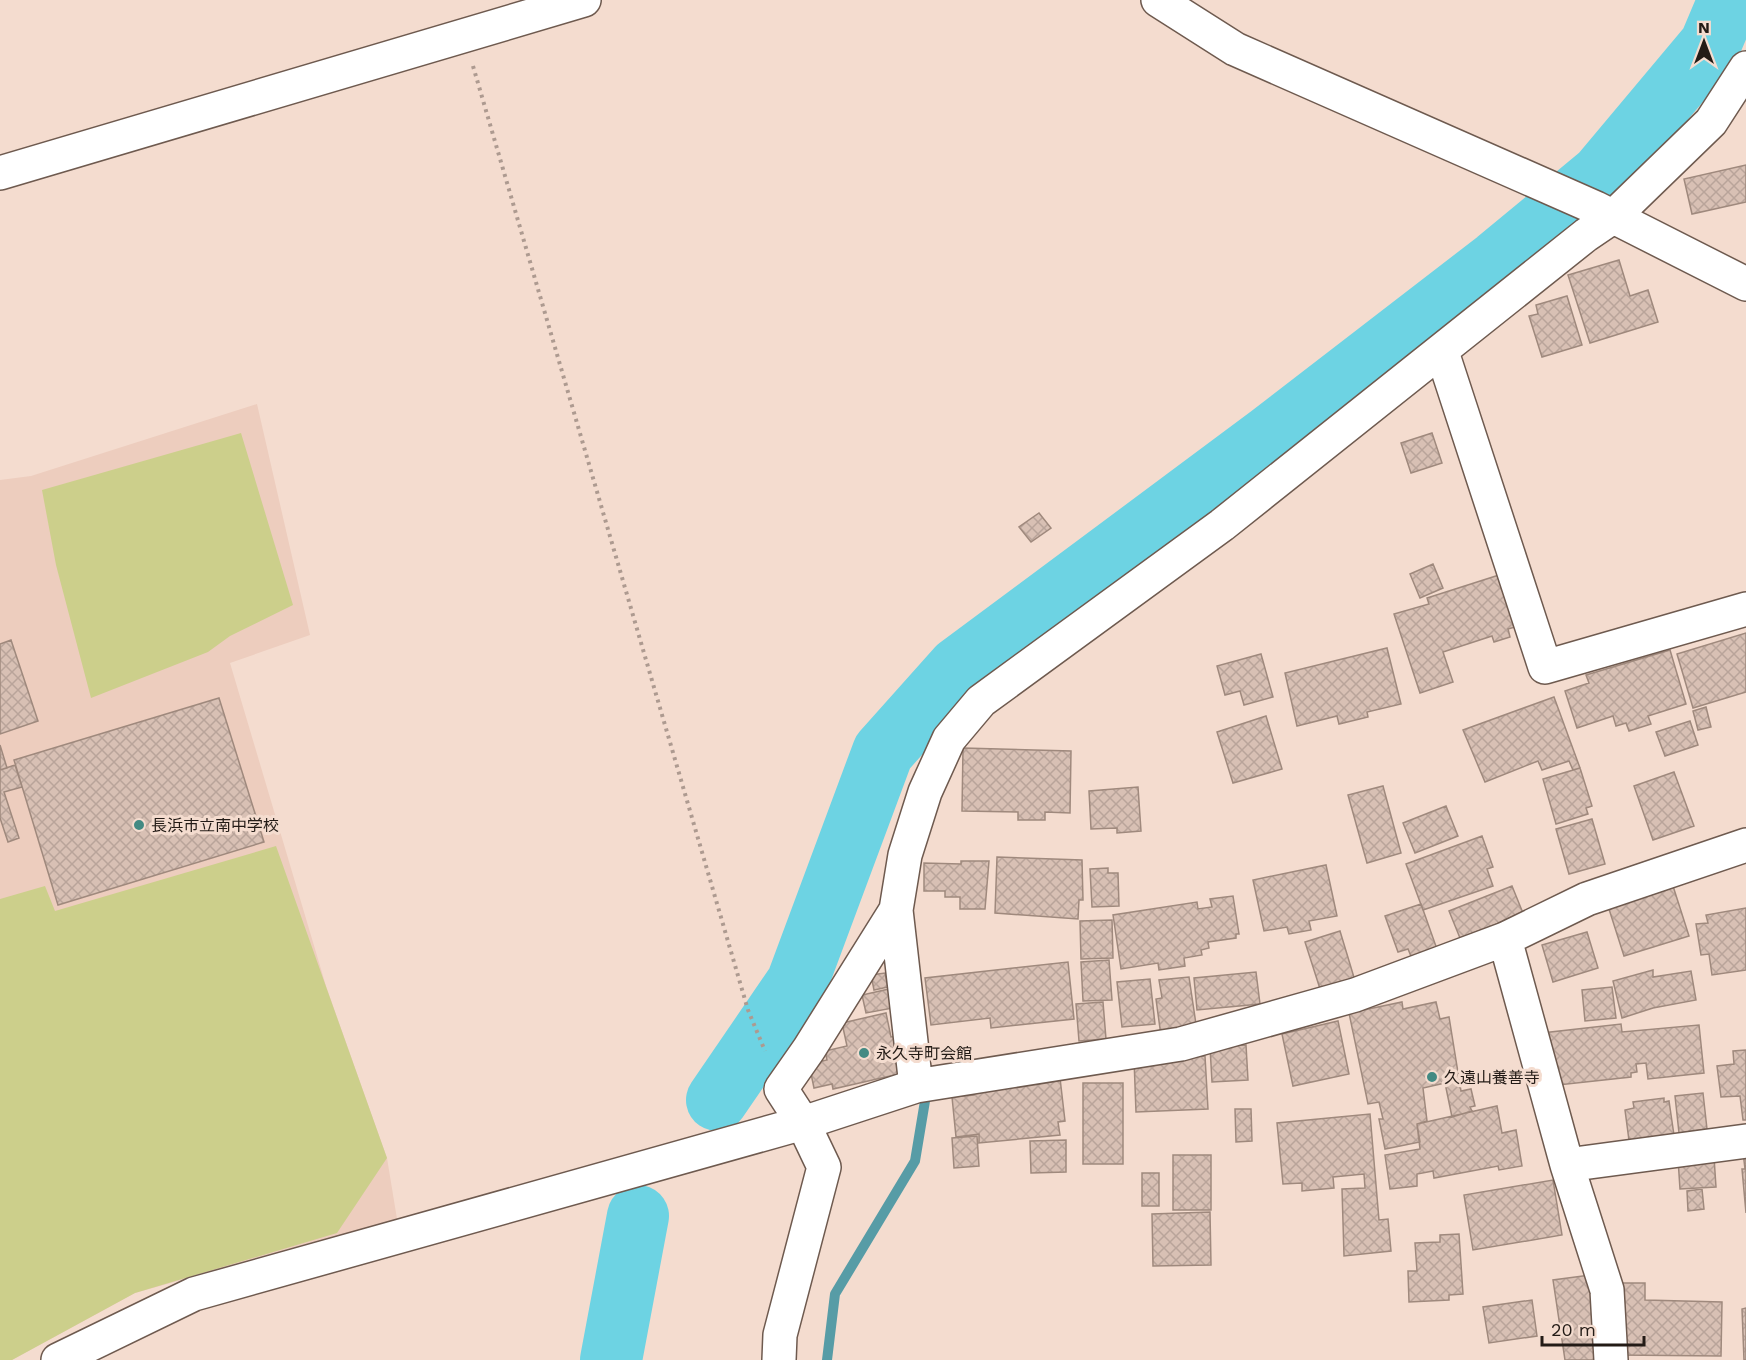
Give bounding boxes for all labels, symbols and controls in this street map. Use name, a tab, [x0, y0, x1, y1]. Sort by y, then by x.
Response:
north arrow	[1674, 12, 1734, 72]
text: N	[1698, 18, 1710, 37]
place label: 長浜市立南中学校	[151, 816, 279, 835]
marker: 長浜市立南中学校	[132, 818, 146, 832]
place label: 永久寺町会館	[876, 1044, 972, 1063]
marker: 永久寺町会館	[857, 1046, 871, 1060]
place label: 久遠山養善寺	[1444, 1068, 1540, 1087]
marker: 久遠山養善寺	[1425, 1070, 1439, 1084]
scale bar	[1542, 1309, 1644, 1347]
text: 20 m	[1551, 1319, 1596, 1340]

